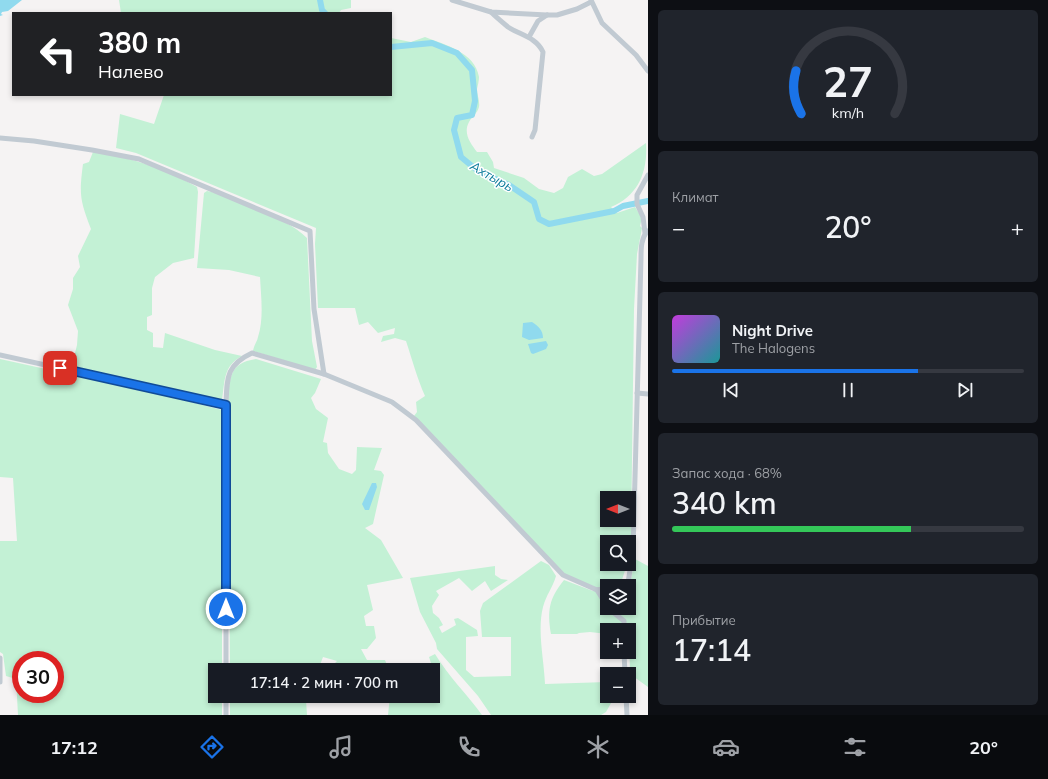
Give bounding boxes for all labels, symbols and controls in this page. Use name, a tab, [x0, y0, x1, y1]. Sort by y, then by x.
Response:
text: 380 m	[98, 25, 181, 60]
icon: left	[32, 28, 84, 80]
text: 27	[823, 54, 873, 106]
text: Налево	[98, 60, 164, 83]
text: km/h	[832, 103, 864, 121]
water label: Ахтырь	[467, 157, 516, 195]
text: Климат	[672, 189, 719, 205]
text: 20°	[824, 208, 872, 246]
text: −	[672, 214, 685, 242]
text: +	[1011, 214, 1024, 242]
text: Night Drive	[732, 321, 813, 340]
text: The Halogens	[732, 340, 815, 356]
pin	[43, 351, 77, 385]
icon: arrive	[49, 357, 71, 379]
icon: previous	[720, 379, 742, 401]
icon: pause	[837, 379, 859, 401]
icon: next	[954, 379, 976, 401]
text: Запас хода · 68%	[672, 465, 782, 481]
text: 340 km	[672, 484, 777, 522]
north arrow	[600, 491, 636, 527]
map controls	[600, 491, 636, 703]
button: search	[600, 535, 636, 571]
button: layers	[600, 579, 636, 615]
position arrow	[205, 588, 247, 630]
text: Прибытие	[672, 612, 736, 628]
button: +	[600, 623, 636, 659]
text: 17:14	[672, 631, 751, 669]
speed limit sign: 30	[12, 651, 64, 703]
button: −	[600, 667, 636, 703]
text: 17:14 · 2 мин · 700 m	[250, 673, 398, 692]
icon: directions	[198, 733, 226, 761]
icon: music	[327, 733, 355, 761]
icon: phone	[455, 733, 483, 761]
icon: climate	[584, 733, 612, 761]
icon: car	[712, 733, 740, 761]
icon: filters	[841, 733, 869, 761]
text: 17:12	[50, 736, 98, 759]
text: 20°	[969, 736, 998, 759]

